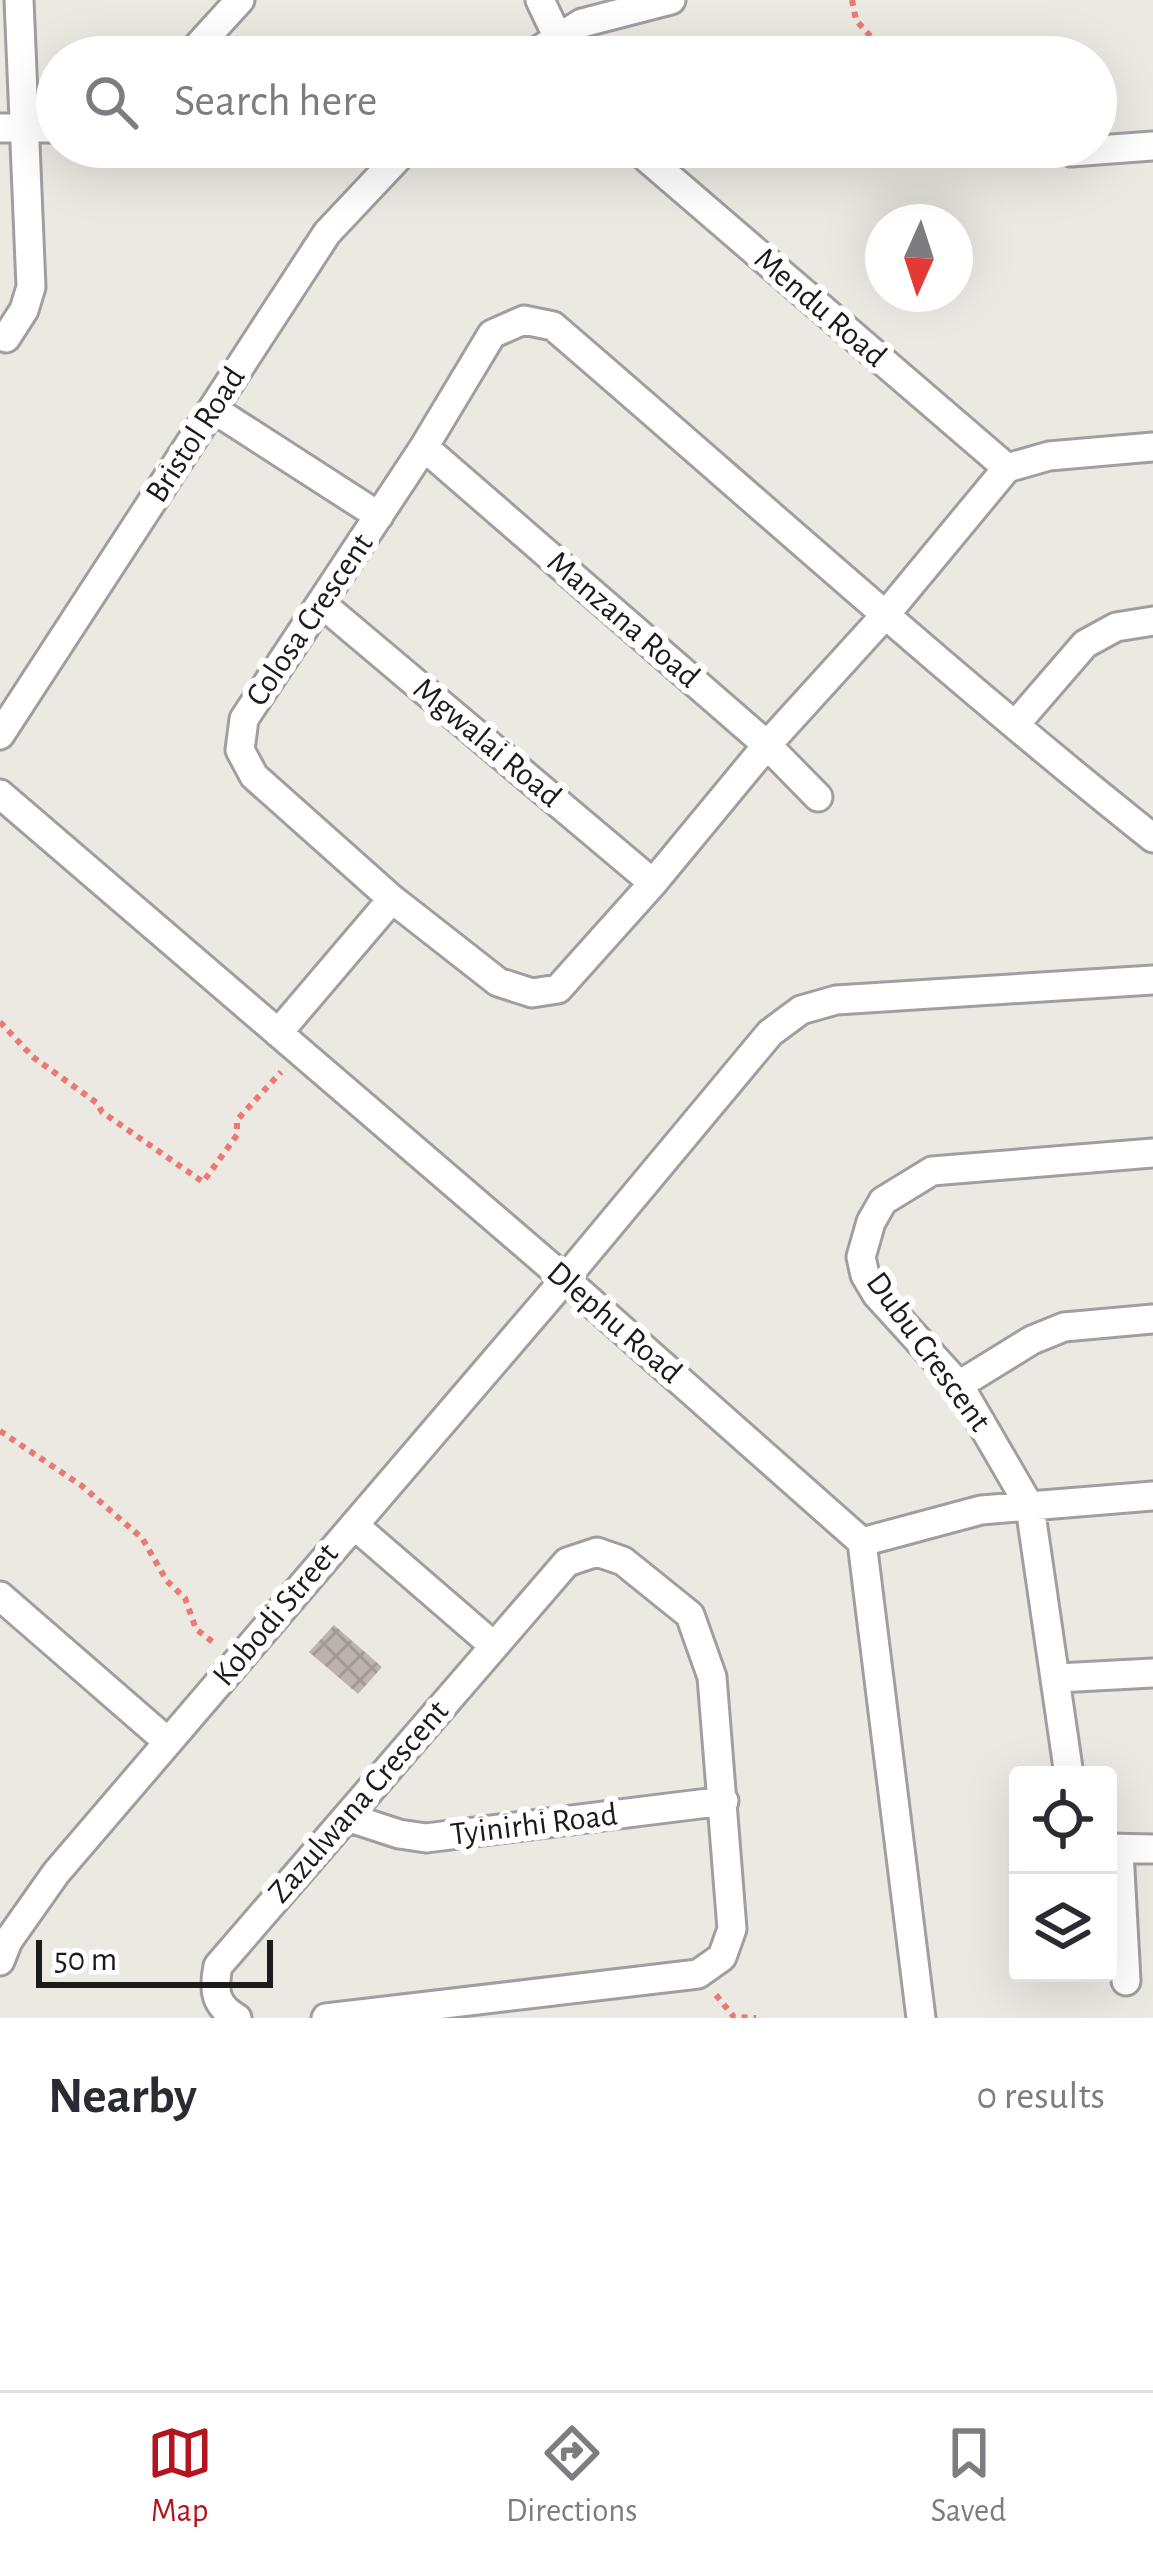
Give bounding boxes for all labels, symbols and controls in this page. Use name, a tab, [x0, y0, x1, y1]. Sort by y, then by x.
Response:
search box	[36, 36, 1117, 168]
icon: search	[78, 69, 144, 135]
text: Search here	[174, 79, 377, 124]
north arrow	[865, 204, 973, 312]
street label: Mendu Road	[748, 242, 892, 374]
street label: Bristol Road	[140, 362, 252, 508]
street label: Colosa Crescent	[240, 527, 380, 712]
street label: Manzana Road	[541, 545, 705, 695]
street label: Mgwalai Road	[407, 672, 567, 814]
street label: Dlephu Road	[540, 1256, 688, 1390]
street label: Dubu Crescent	[860, 1266, 997, 1438]
street label: Kobodi Street	[207, 1537, 345, 1693]
street label: Zazulwana Crescent	[263, 1694, 456, 1909]
map controls	[1009, 1766, 1117, 1982]
button: locate	[1009, 1766, 1117, 1874]
street label: Tyinirhi Road	[449, 1798, 619, 1852]
button: layers	[1009, 1874, 1117, 1982]
scale bar	[36, 1934, 273, 1987]
text: 50 m	[54, 1944, 117, 1977]
text: Nearby	[48, 2071, 197, 2122]
text: 0 results	[977, 2077, 1105, 2116]
tab: Map	[147, 2420, 213, 2532]
tab: Directions	[506, 2420, 637, 2532]
tab: Saved	[931, 2420, 1006, 2532]

